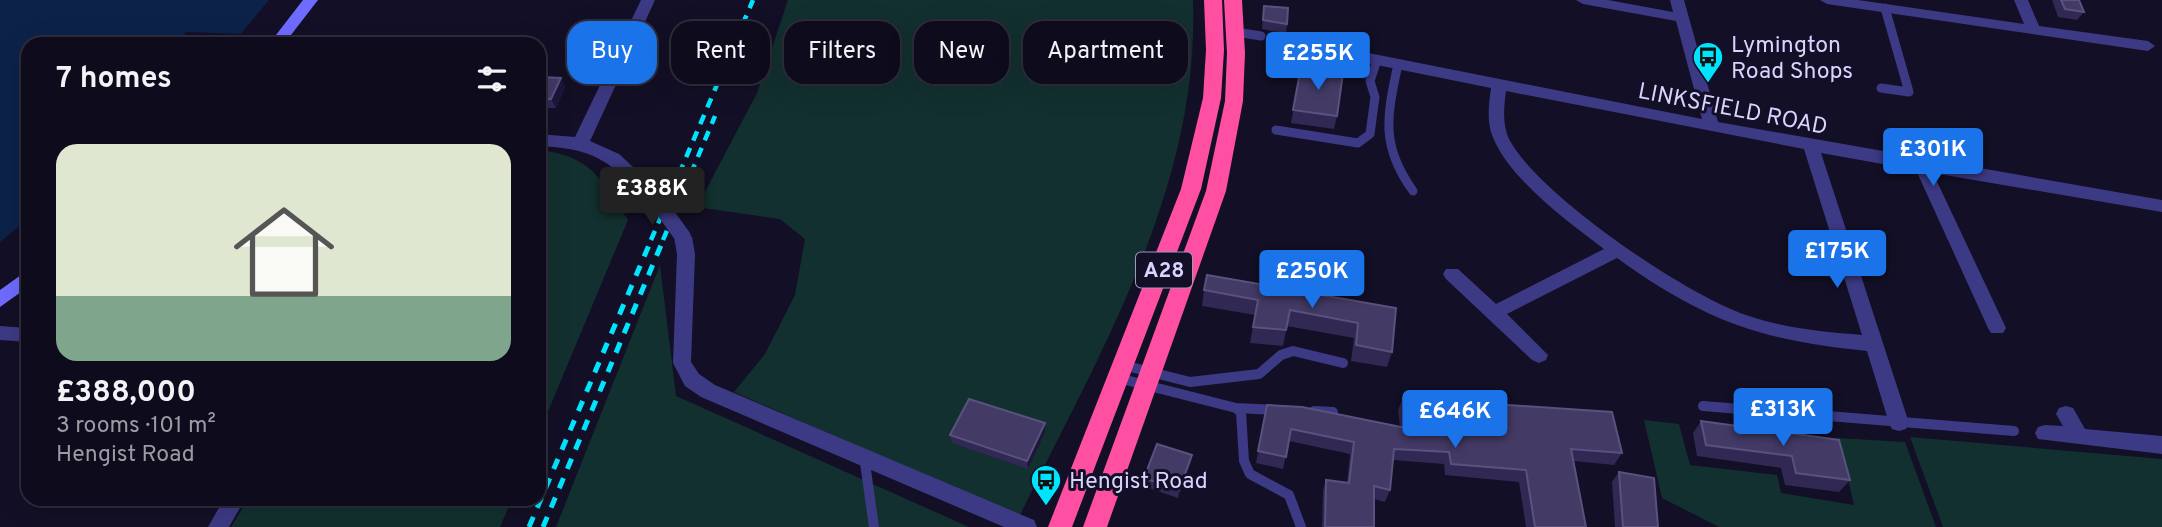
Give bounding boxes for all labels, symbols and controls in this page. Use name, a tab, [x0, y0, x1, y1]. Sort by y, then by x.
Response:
chip: Buy	[567, 21, 657, 84]
chip: Rent	[671, 21, 770, 84]
chip: Filters	[784, 21, 900, 84]
chip: New	[914, 21, 1009, 84]
chip: Apartment	[1023, 21, 1188, 84]
pin: £255K	[1269, 32, 1367, 92]
place label: Lymington Road Shops	[1731, 32, 1853, 87]
text: £255K	[1282, 40, 1354, 69]
bus stop icon: Lymington Road Shops	[1691, 40, 1725, 84]
icon: filters	[473, 60, 511, 98]
text: 7 homes	[56, 61, 172, 98]
street label: LINKSFIELD ROAD	[1635, 78, 1830, 143]
pin: £301K	[1884, 128, 1982, 188]
text: £301K	[1899, 136, 1967, 165]
pin: £388K	[603, 168, 701, 227]
text: £388K	[616, 175, 688, 204]
icon: home	[221, 189, 347, 315]
pin: £175K	[1788, 230, 1886, 290]
text: £175K	[1804, 238, 1870, 267]
pin: £250K	[1263, 250, 1361, 310]
road number: A28	[1136, 252, 1192, 288]
text: £250K	[1275, 258, 1349, 287]
text: £388,000	[56, 375, 196, 412]
pin: £313K	[1734, 388, 1832, 448]
pin: £646K	[1406, 391, 1504, 450]
text: £313K	[1750, 396, 1816, 425]
text: £646K	[1418, 398, 1492, 427]
text: 3 rooms · 101 m²	[56, 412, 216, 441]
text: Hengist Road	[56, 441, 195, 470]
bus stop icon: Hengist Road	[1029, 463, 1063, 507]
place label: Hengist Road	[1069, 468, 1208, 497]

